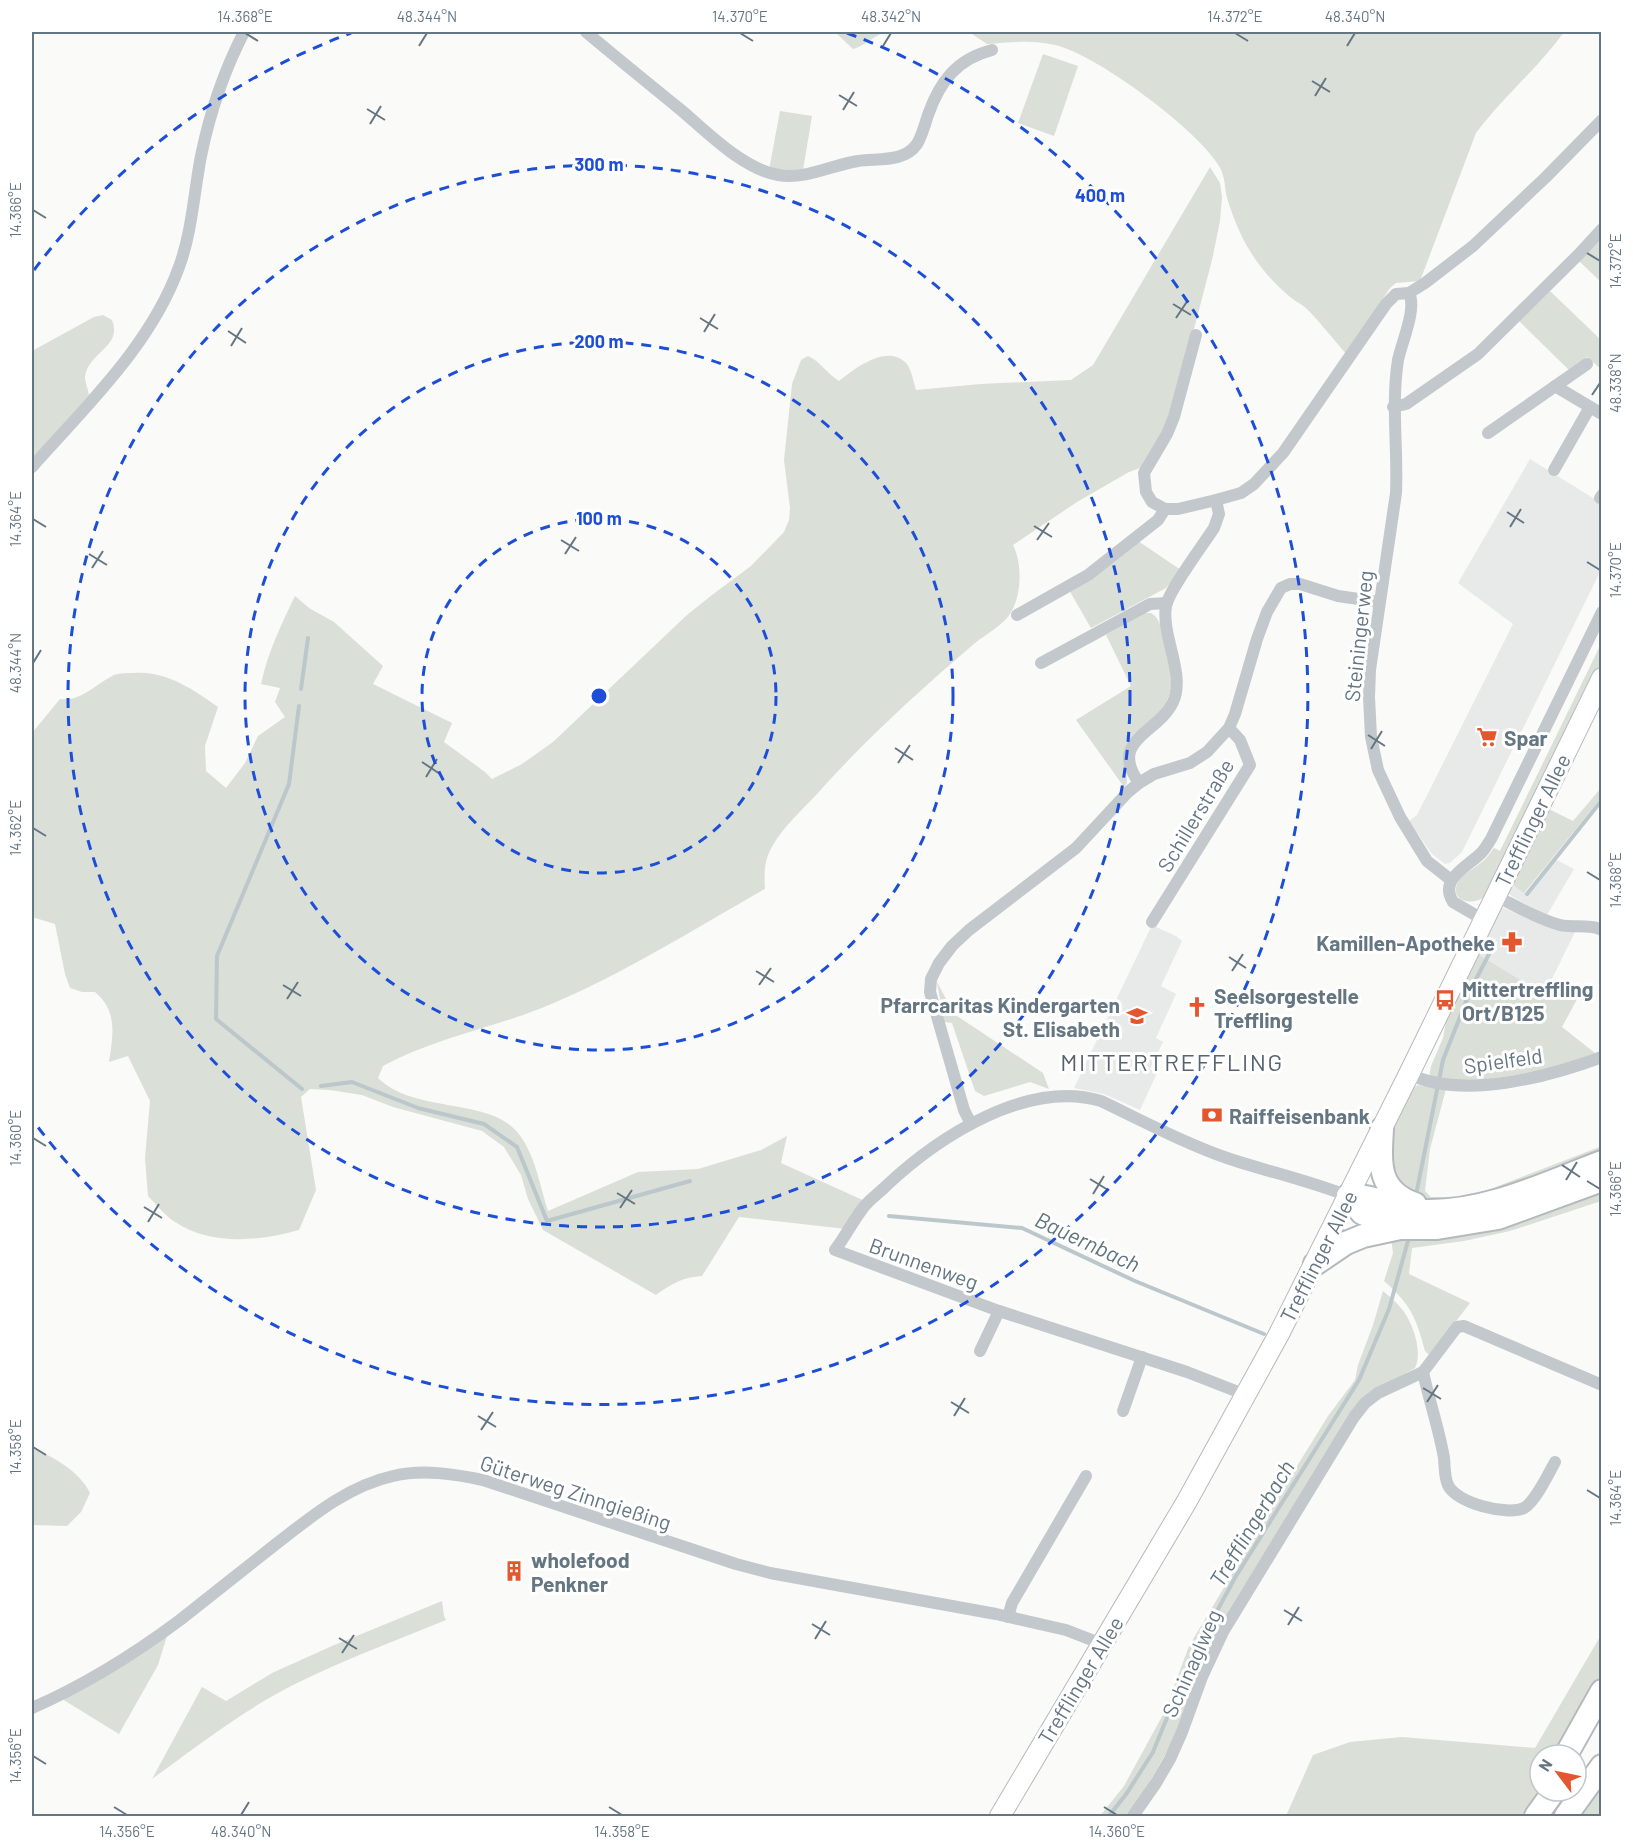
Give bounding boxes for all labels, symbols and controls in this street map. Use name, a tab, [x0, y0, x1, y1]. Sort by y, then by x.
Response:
text: 14.368°E	[217, 7, 273, 25]
text: 48.344°N	[397, 7, 457, 25]
text: 14.370°E	[712, 7, 768, 25]
text: 48.342°N	[861, 7, 921, 25]
text: 14.372°E	[1207, 7, 1263, 25]
text: 48.340°N	[1325, 7, 1385, 25]
text: 300 m	[575, 153, 623, 175]
text: 14.366°E	[6, 182, 24, 238]
text: 400 m	[1075, 184, 1125, 206]
text: 14.372°E	[1606, 233, 1624, 289]
text: 200 m	[574, 330, 624, 352]
text: 48.338°N	[1606, 353, 1624, 413]
text: 14.364°E	[6, 491, 24, 547]
text: 100 m	[576, 507, 622, 529]
text: 14.370°E	[1606, 542, 1624, 598]
street label: Steiningerweg	[1339, 569, 1377, 703]
text: 48.344°N	[6, 633, 24, 693]
centre of rings	[589, 686, 609, 706]
supermarket icon: Spar	[1475, 725, 1499, 749]
place label: Spar	[1504, 725, 1548, 750]
street label: Trefflinger Allee	[1489, 750, 1575, 890]
street label: Schillerstraße	[1152, 754, 1238, 876]
text: 14.362°E	[6, 800, 24, 856]
text: 14.368°E	[1606, 852, 1624, 908]
place label: Kamillen-Apotheke	[1316, 930, 1495, 955]
pharmacy icon: Kamillen-Apotheke	[1500, 930, 1524, 954]
place label: Mittertreffling Ort/B125	[1462, 976, 1593, 1025]
place label: Seelsorgestelle Treffling	[1214, 983, 1359, 1032]
bus stop icon: Mittertreffling Ort/B125	[1433, 988, 1457, 1012]
place label: Pfarrcaritas Kindergarten St. Elisabeth	[880, 992, 1120, 1041]
church icon: Seelsorgestelle Treffling	[1185, 995, 1209, 1019]
school or university icon: Pfarrcaritas Kindergarten St. Elisabeth	[1125, 1004, 1149, 1028]
street label: Spielfeld	[1462, 1042, 1544, 1078]
district label: MITTERTREFFLING	[1060, 1047, 1284, 1076]
bank icon: Raiffeisenbank	[1200, 1103, 1224, 1127]
place label: Raiffeisenbank	[1229, 1103, 1370, 1128]
text: 14.360°E	[6, 1110, 24, 1166]
text: 14.366°E	[1606, 1161, 1624, 1217]
street label: Trefflinger Allee	[1274, 1186, 1362, 1326]
water label: Bauernbach	[1031, 1205, 1145, 1277]
street label: Brunnenweg	[866, 1232, 982, 1294]
text: 14.358°E	[6, 1419, 24, 1475]
street label: Güterweg Zinngießing	[477, 1449, 675, 1535]
water label: Trefflingerbach	[1203, 1455, 1299, 1591]
text: 14.364°E	[1606, 1470, 1624, 1526]
place label: wholefood Penkner	[531, 1547, 630, 1596]
building icon: wholefood Penkner	[502, 1559, 526, 1583]
street label: Schinaglweg	[1156, 1605, 1226, 1721]
street label: Trefflinger Allee	[1032, 1612, 1128, 1748]
text: 14.356°E	[6, 1728, 24, 1784]
north arrow	[1528, 1743, 1588, 1803]
text: N	[1534, 1755, 1556, 1774]
text: 14.356°E	[99, 1822, 155, 1840]
text: 48.340°N	[211, 1822, 271, 1840]
text: 14.358°E	[594, 1822, 650, 1840]
text: 14.360°E	[1089, 1822, 1145, 1840]

